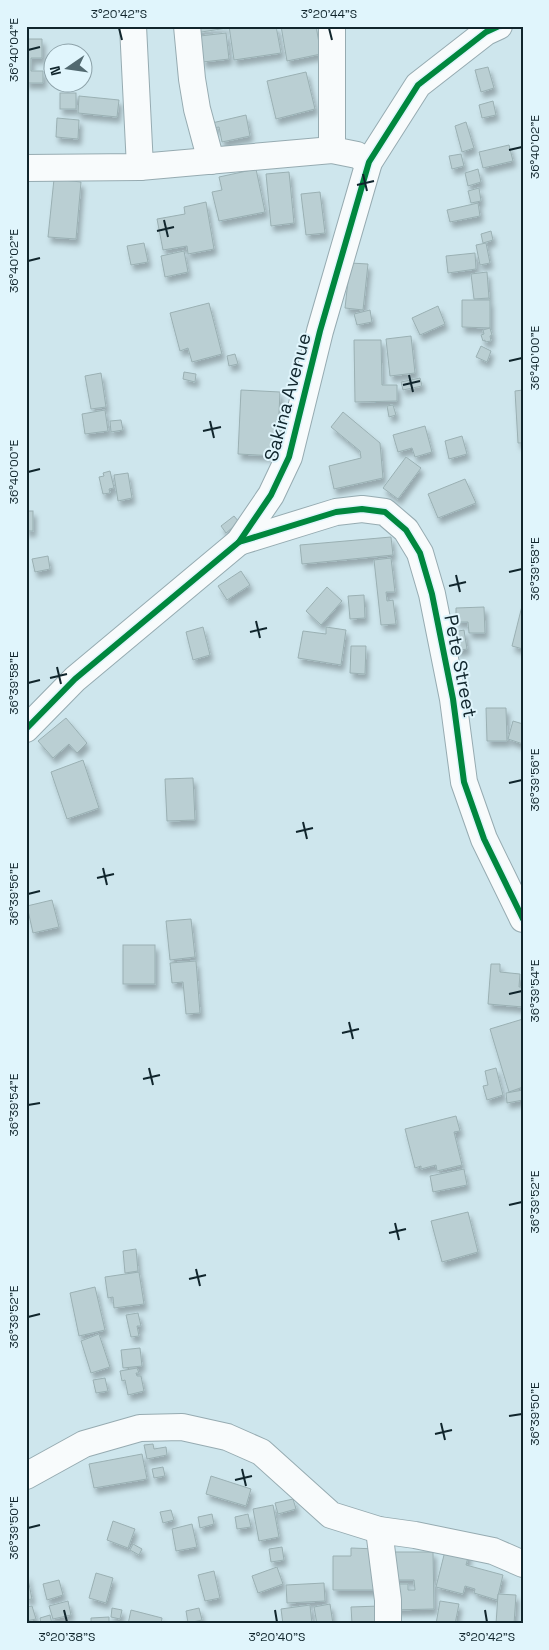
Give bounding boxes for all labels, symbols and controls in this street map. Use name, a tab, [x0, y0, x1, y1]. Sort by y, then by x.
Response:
text: 3°20'42"S	[91, 6, 147, 22]
text: 3°20'44"S	[301, 6, 357, 22]
text: 36°40'04"E	[6, 18, 22, 82]
north arrow	[42, 42, 92, 92]
text: N	[46, 64, 65, 78]
text: 36°40'02"E	[527, 115, 543, 179]
text: 36°40'02"E	[6, 229, 22, 293]
text: 36°40'00"E	[527, 325, 543, 390]
street label: Sakina Avenue	[258, 330, 317, 464]
text: 36°40'00"E	[6, 439, 22, 504]
text: 36°39'58"E	[527, 537, 543, 601]
street label: Pete Street	[438, 612, 483, 720]
text: 36°39'58"E	[6, 651, 22, 715]
text: 36°39'56"E	[527, 748, 543, 812]
text: 36°39'56"E	[6, 862, 22, 926]
text: 36°39'54"E	[527, 959, 543, 1022]
text: 36°39'54"E	[6, 1073, 22, 1136]
text: 36°39'52"E	[527, 1170, 543, 1233]
text: 36°39'52"E	[6, 1285, 22, 1348]
text: 36°39'50"E	[527, 1382, 543, 1446]
text: 36°39'50"E	[6, 1496, 22, 1560]
text: 3°20'38"S	[39, 1629, 95, 1645]
text: 3°20'40"S	[249, 1629, 305, 1645]
text: 3°20'42"S	[459, 1629, 515, 1645]

